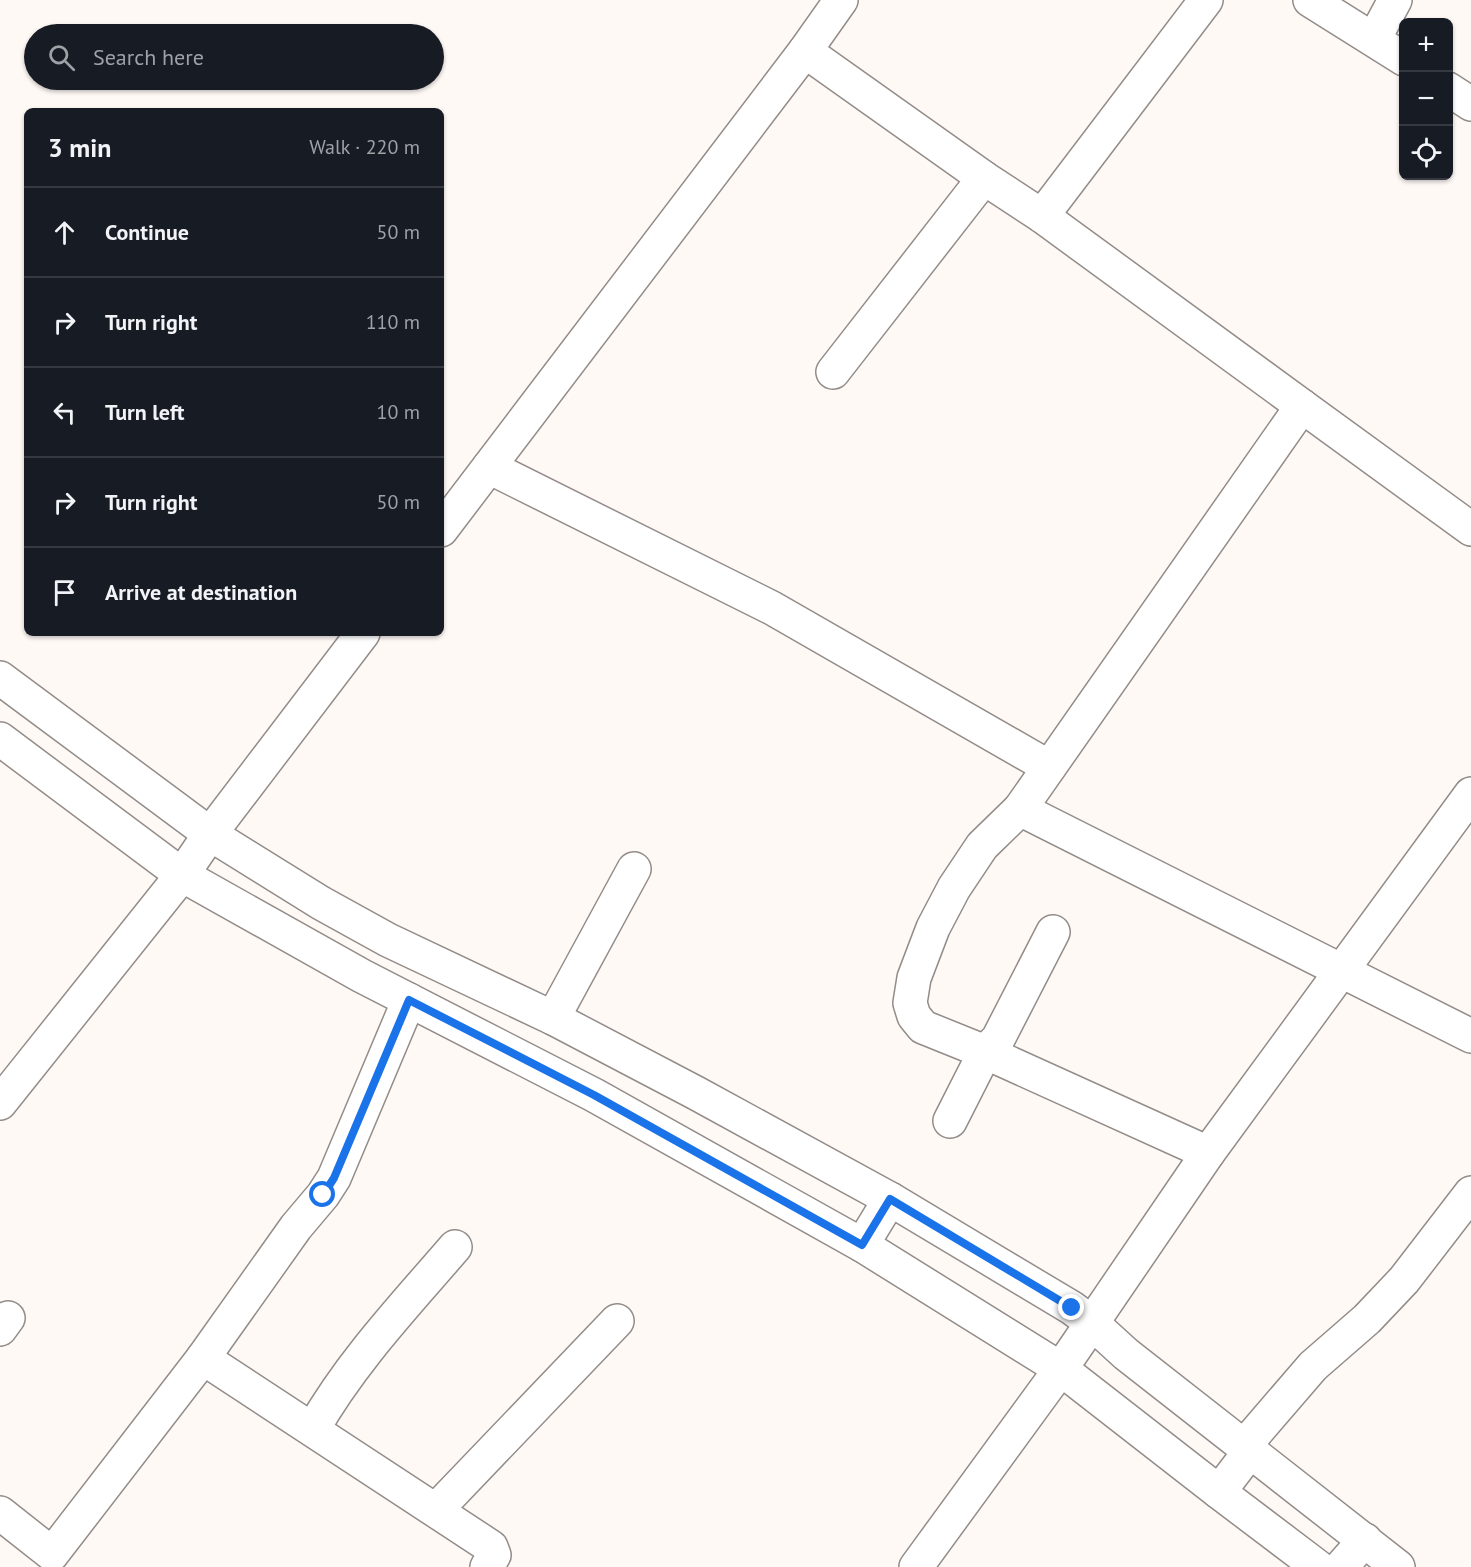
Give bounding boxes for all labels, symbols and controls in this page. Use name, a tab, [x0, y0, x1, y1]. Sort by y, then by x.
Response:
map controls	[1399, 18, 1453, 180]
button: +	[1399, 18, 1453, 72]
search box	[24, 24, 444, 90]
icon: search	[45, 41, 78, 74]
text: Search here	[93, 43, 204, 71]
button: −	[1399, 72, 1453, 126]
button: locate	[1399, 126, 1453, 180]
text: 3 min	[48, 131, 111, 164]
text: Walk · 220 m	[309, 134, 420, 160]
icon: ahead	[48, 216, 81, 249]
text: Continue	[105, 218, 189, 246]
text: 50 m	[377, 219, 420, 245]
icon: right	[48, 306, 81, 339]
text: Turn right	[105, 308, 197, 336]
text: 110 m	[366, 309, 420, 335]
icon: left	[48, 396, 81, 429]
text: Turn left	[105, 398, 185, 426]
text: 10 m	[377, 399, 420, 425]
icon: right	[48, 486, 81, 519]
text: Turn right	[105, 488, 197, 516]
text: 50 m	[377, 489, 420, 515]
icon: arrive	[48, 576, 81, 609]
text: Arrive at destination	[105, 578, 297, 606]
route start	[309, 1181, 335, 1207]
route end	[1058, 1294, 1084, 1320]

